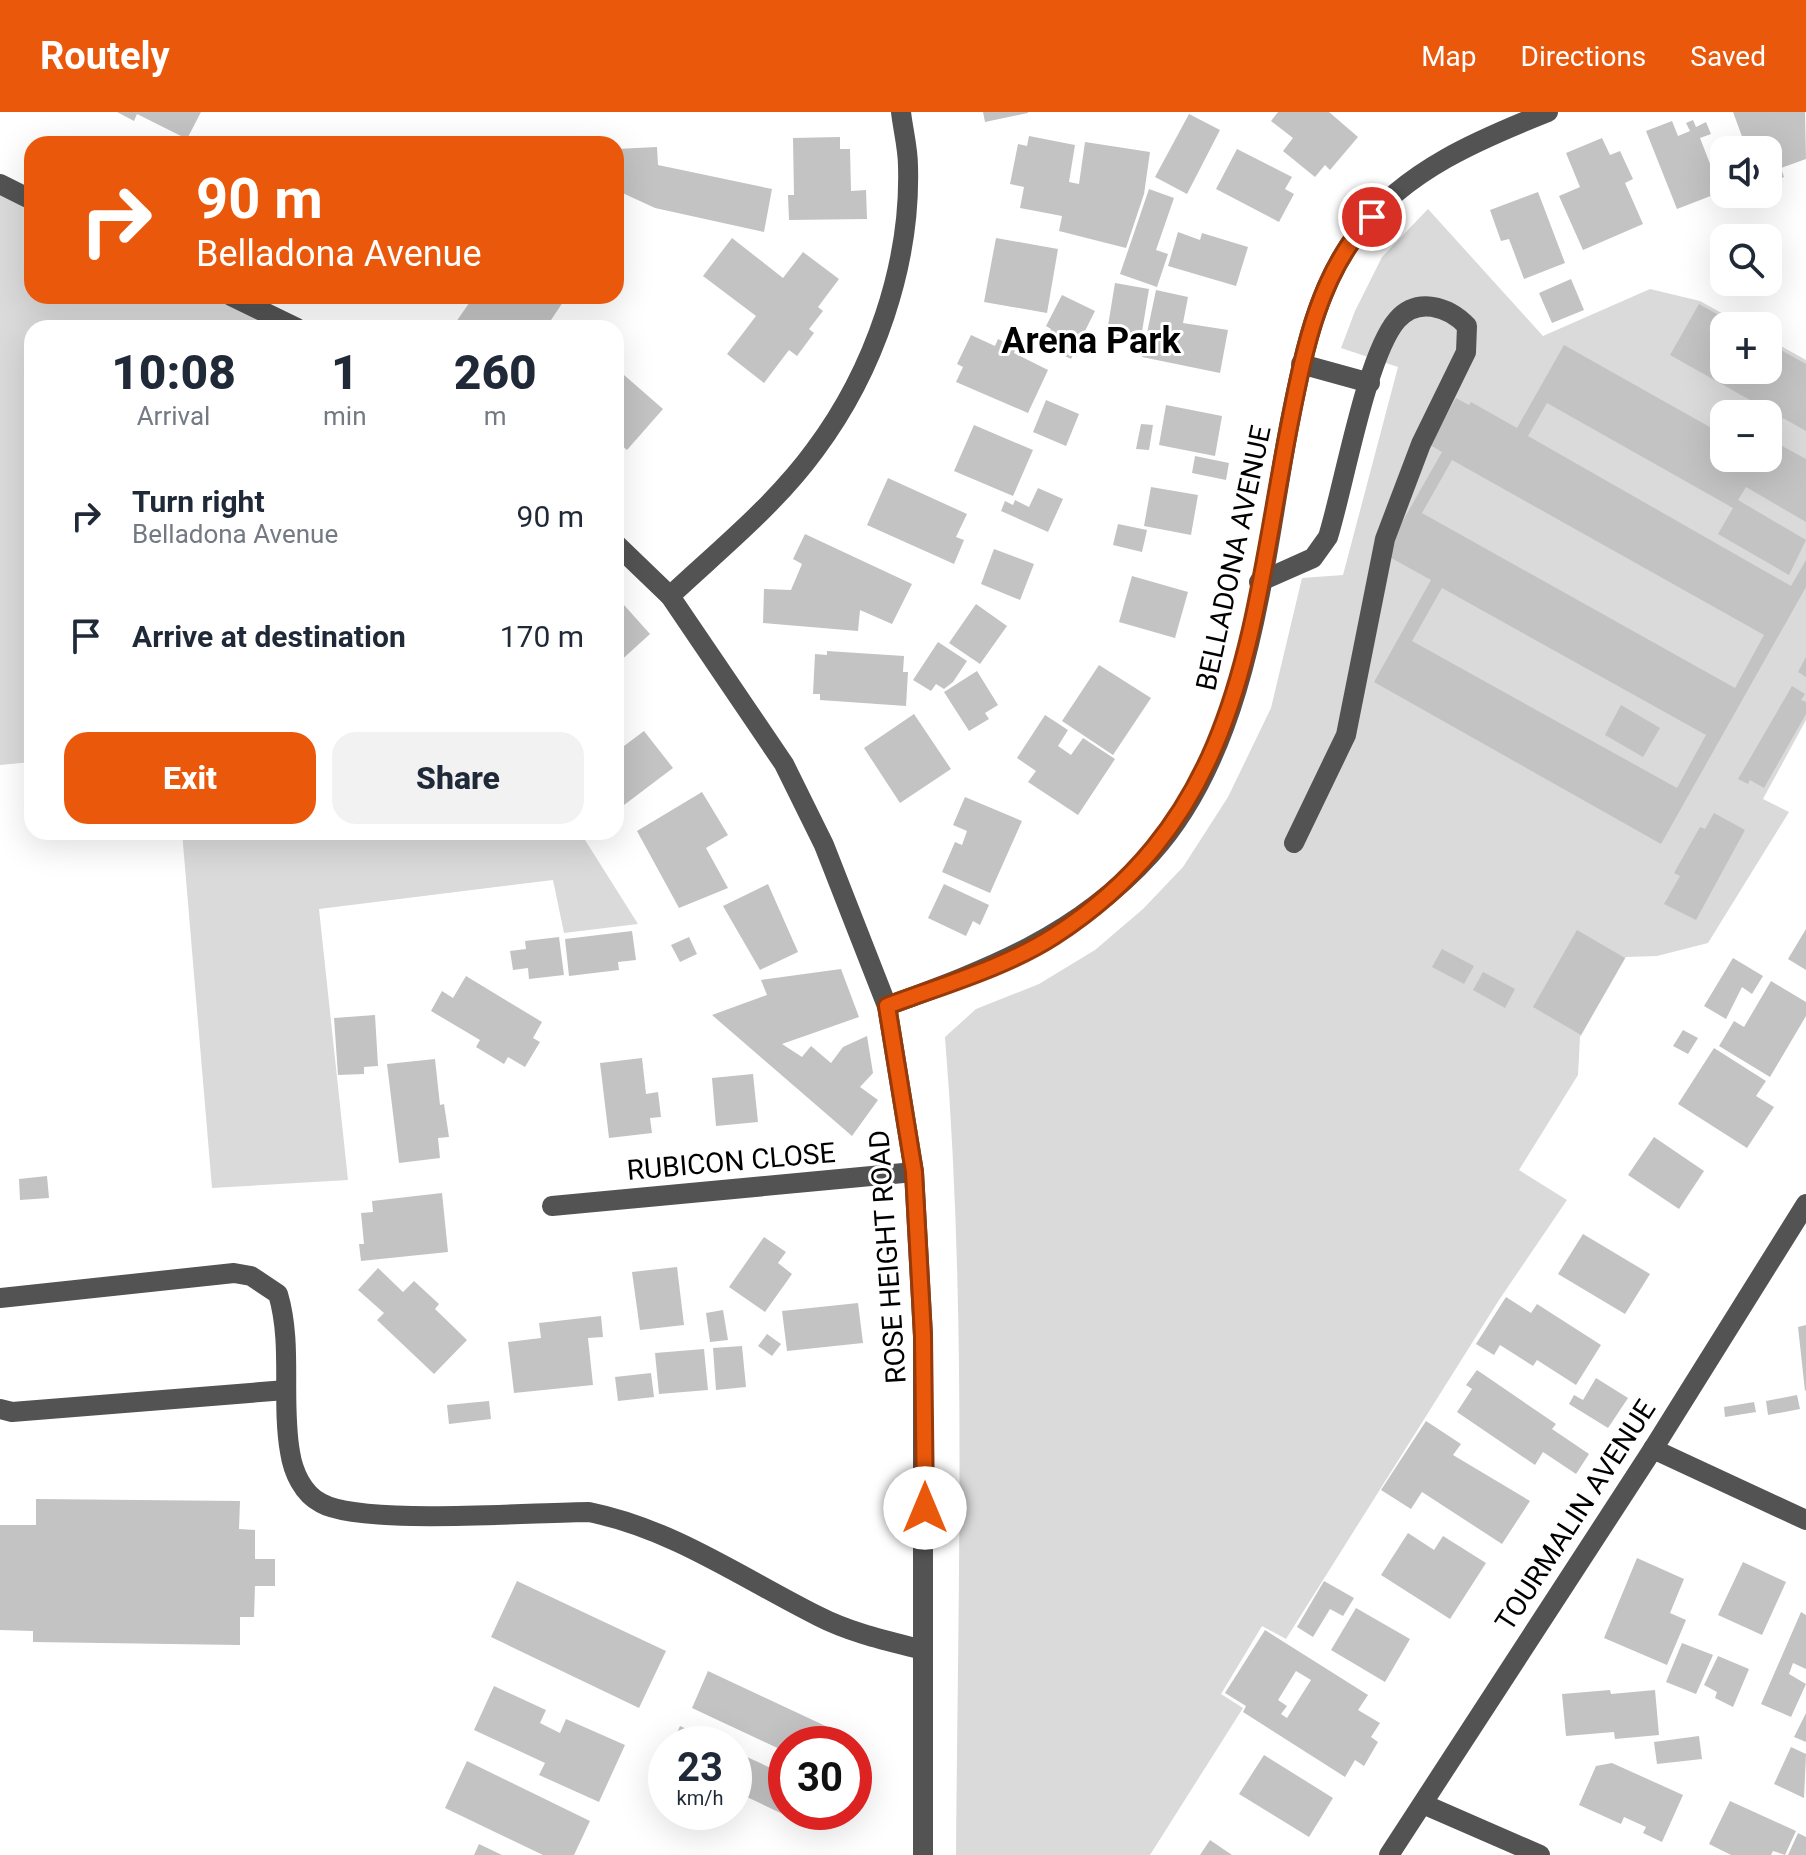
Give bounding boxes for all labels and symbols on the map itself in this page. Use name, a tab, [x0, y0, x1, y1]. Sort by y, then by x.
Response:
pin	[1338, 183, 1406, 251]
district label: Arena Park	[1001, 320, 1182, 362]
street label: BELLADONA AVENUE	[1189, 423, 1278, 694]
street label: ROSE HEIGHT ROAD	[862, 1129, 913, 1385]
street label: RUBICON CLOSE	[625, 1136, 837, 1187]
street label: TOURMALIN AVENUE	[1488, 1394, 1662, 1637]
position arrow	[883, 1466, 967, 1550]
speed limit sign: 30	[768, 1726, 872, 1830]

